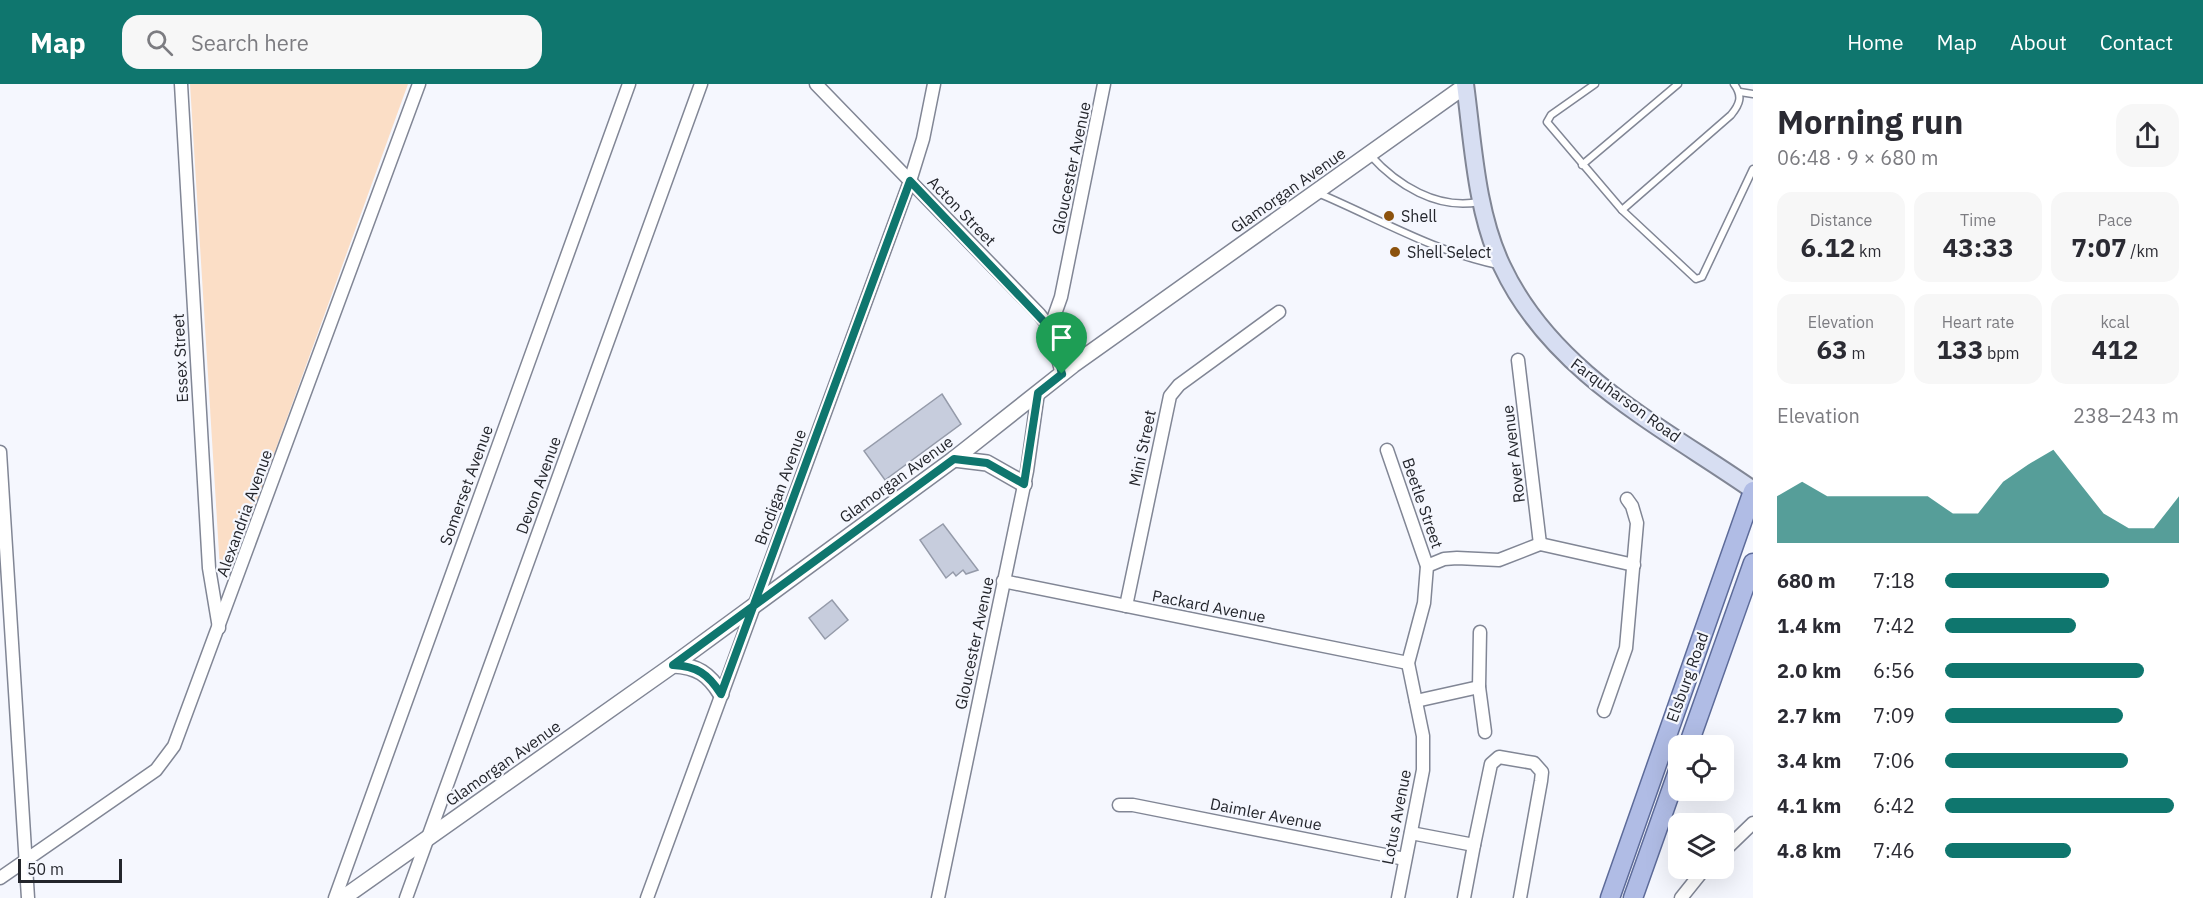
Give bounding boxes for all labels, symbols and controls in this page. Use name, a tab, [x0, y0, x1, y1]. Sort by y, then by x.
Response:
search box	[122, 15, 542, 69]
text: Map	[30, 24, 86, 61]
icon: search	[143, 26, 176, 59]
text: Search here	[191, 28, 309, 57]
text: Home	[1847, 28, 1904, 56]
text: Map	[1937, 28, 1977, 56]
text: About	[2010, 28, 2067, 56]
text: Contact	[2100, 28, 2173, 56]
street label: Gloucester Avenue	[1047, 100, 1095, 236]
text: Morning run	[1777, 100, 1963, 143]
button: share	[2116, 104, 2179, 167]
street label: Glamorgan Avenue	[1227, 143, 1349, 237]
text: 06:48 · 9 × 680 m	[1777, 144, 1938, 171]
street label: Acton Street	[924, 172, 1000, 250]
place label: Shell	[1401, 206, 1437, 226]
marker: Shell	[1382, 209, 1396, 223]
text: Distance	[1810, 210, 1872, 230]
text: Time	[1960, 210, 1996, 230]
text: Pace	[2098, 210, 2132, 230]
text: 6.12	[1800, 230, 1855, 264]
text: 43:33	[1943, 230, 2013, 264]
text: 7:07	[2071, 230, 2127, 264]
text: km	[1855, 241, 1882, 261]
text: /km	[2127, 241, 2159, 261]
place label: Shell Select	[1407, 242, 1491, 262]
marker: Shell Select	[1388, 245, 1402, 259]
pin	[1036, 312, 1087, 374]
text: Elevation	[1808, 312, 1874, 332]
text: Heart rate	[1942, 312, 2014, 332]
text: kcal	[2100, 312, 2130, 332]
street label: Essex Street	[168, 313, 192, 403]
icon: arrive	[1045, 321, 1078, 354]
text: 63	[1817, 332, 1848, 366]
text: 133	[1936, 332, 1983, 366]
text: 412	[2092, 332, 2138, 366]
text: m	[1848, 343, 1865, 363]
text: bpm	[1983, 343, 2020, 363]
street label: Farquharson Road	[1567, 353, 1685, 447]
text: Elevation	[1777, 402, 1860, 429]
text: 238–243 m	[2073, 402, 2179, 429]
street label: Rover Avenue	[1497, 404, 1529, 504]
street label: Mini Street	[1124, 408, 1160, 488]
street label: Somerset Avenue	[435, 422, 497, 548]
street label: Brodigan Avenue	[750, 426, 810, 548]
street label: Glamorgan Avenue	[835, 431, 957, 527]
street label: Devon Avenue	[511, 433, 565, 537]
street label: Alexandria Avenue	[212, 446, 276, 579]
street label: Beetle Street	[1398, 455, 1448, 551]
text: 680 m	[1777, 567, 1836, 594]
text: 7:18	[1873, 567, 1915, 594]
street label: Gloucester Avenue	[950, 575, 998, 711]
street label: Packard Avenue	[1151, 585, 1268, 627]
text: 1.4 km	[1777, 612, 1841, 639]
text: 7:42	[1873, 612, 1915, 639]
street label: Elsburg Road	[1661, 629, 1713, 725]
text: 2.0 km	[1777, 657, 1841, 684]
text: 6:56	[1873, 657, 1915, 684]
text: 2.7 km	[1777, 702, 1841, 729]
text: 7:09	[1873, 702, 1915, 729]
street label: Glamorgan Avenue	[442, 716, 564, 810]
map controls	[1668, 735, 1734, 879]
button: locate	[1668, 735, 1734, 801]
text: 3.4 km	[1777, 747, 1841, 774]
text: 7:06	[1873, 747, 1915, 774]
street label: Lotus Avenue	[1377, 768, 1415, 866]
text: 4.1 km	[1777, 792, 1841, 819]
text: 6:42	[1873, 792, 1915, 819]
street label: Daimler Avenue	[1208, 793, 1324, 835]
button: layers	[1668, 813, 1734, 879]
text: 4.8 km	[1777, 837, 1841, 864]
text: 7:46	[1873, 837, 1915, 864]
scale bar	[18, 856, 122, 884]
text: 50 m	[27, 859, 64, 879]

